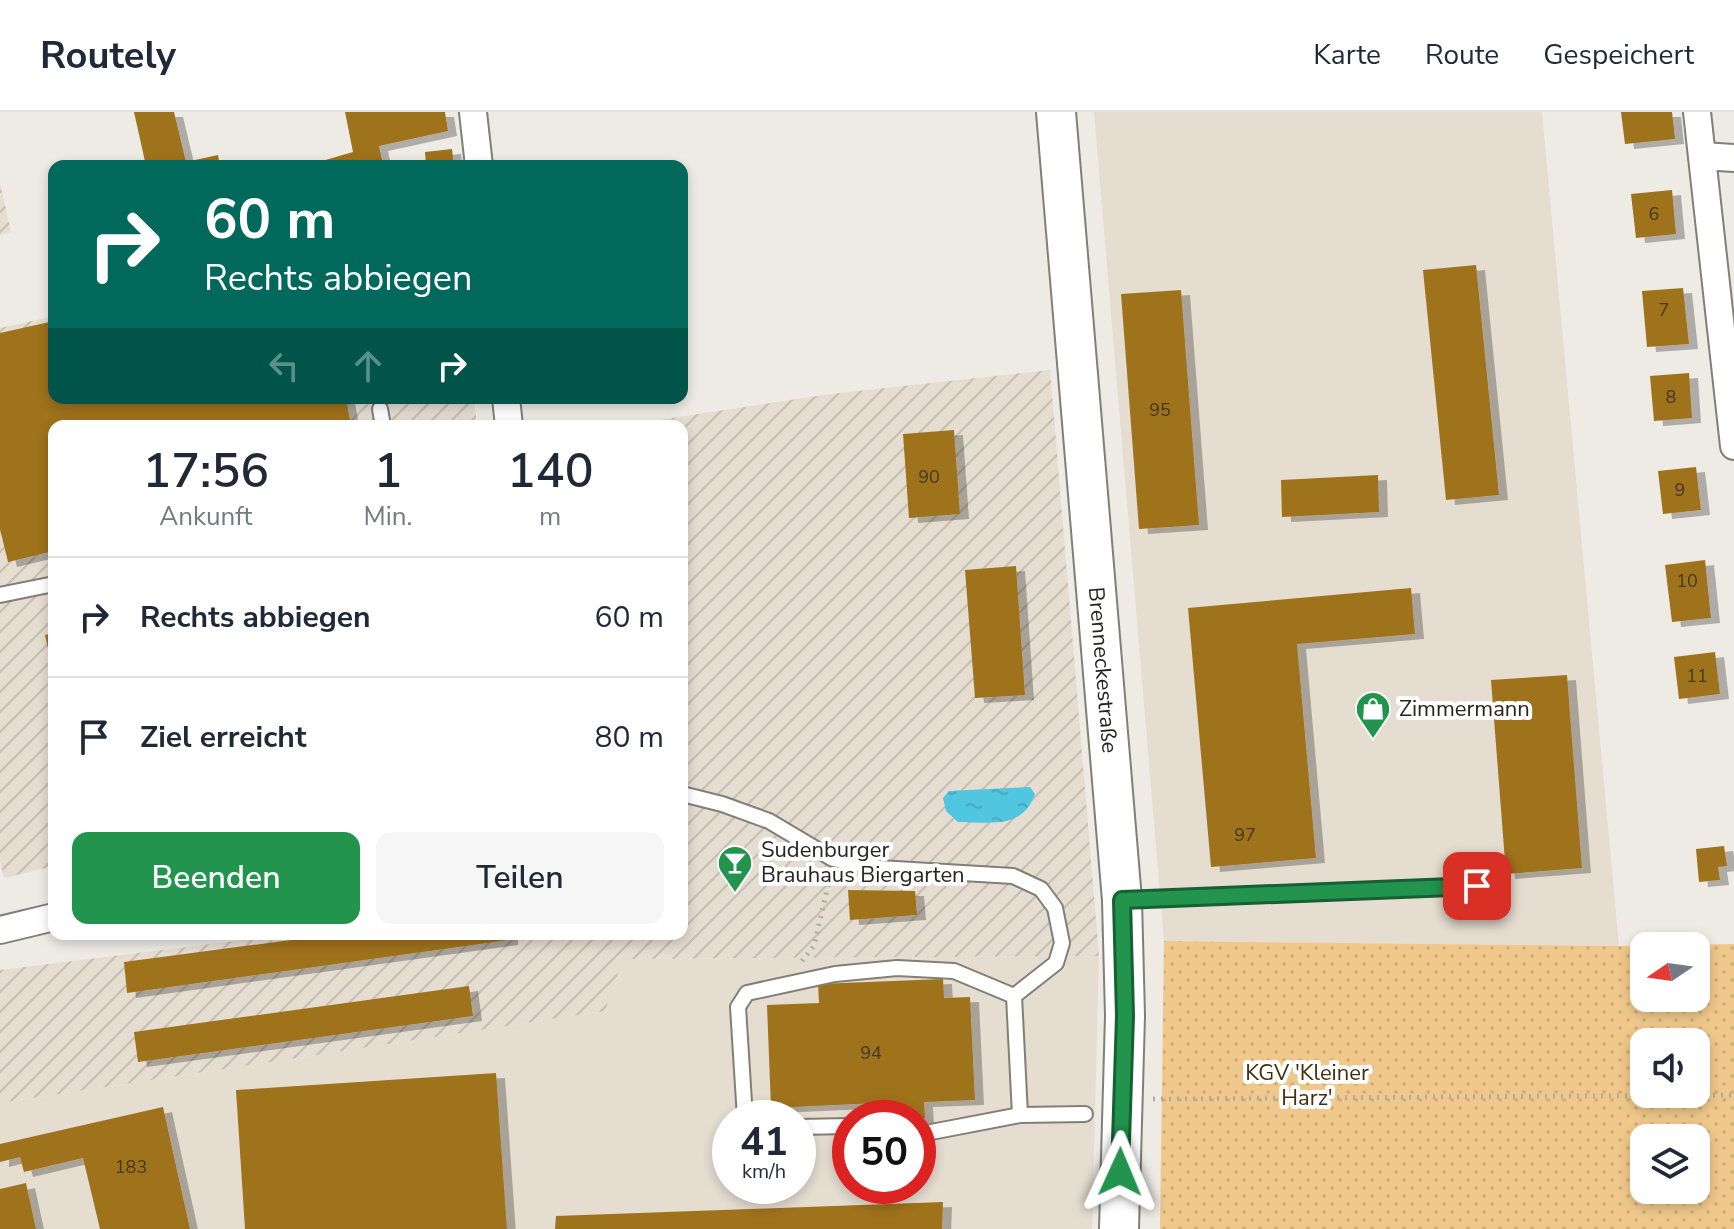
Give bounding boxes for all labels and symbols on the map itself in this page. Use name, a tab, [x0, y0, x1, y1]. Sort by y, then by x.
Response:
house number: 6	[1649, 202, 1659, 226]
house number: 7	[1659, 298, 1669, 322]
house number: 8	[1666, 385, 1676, 409]
house number: 95	[1149, 398, 1171, 422]
house number: 90	[918, 465, 940, 489]
house number: 9	[1675, 478, 1685, 502]
house number: 10	[1676, 569, 1698, 593]
street label: Brenneckestraße	[1081, 586, 1125, 754]
house number: 11	[1686, 664, 1708, 688]
shop icon: Zimmermann	[1354, 690, 1392, 740]
place label: Zimmermann	[1399, 694, 1530, 724]
house number: 97	[1234, 823, 1256, 847]
place label: Sudenburger Brauhaus Biergarten	[761, 835, 965, 890]
bar icon: Sudenburger Brauhaus Biergarten	[716, 844, 754, 894]
pin	[1443, 852, 1511, 920]
north arrow	[1630, 932, 1710, 1012]
house number: 94	[860, 1041, 882, 1065]
park label: KGV 'Kleiner Harz'	[1245, 1058, 1369, 1113]
speed limit sign: 50	[832, 1100, 936, 1204]
position arrow	[1078, 1130, 1162, 1214]
house number: 183	[115, 1155, 147, 1179]

